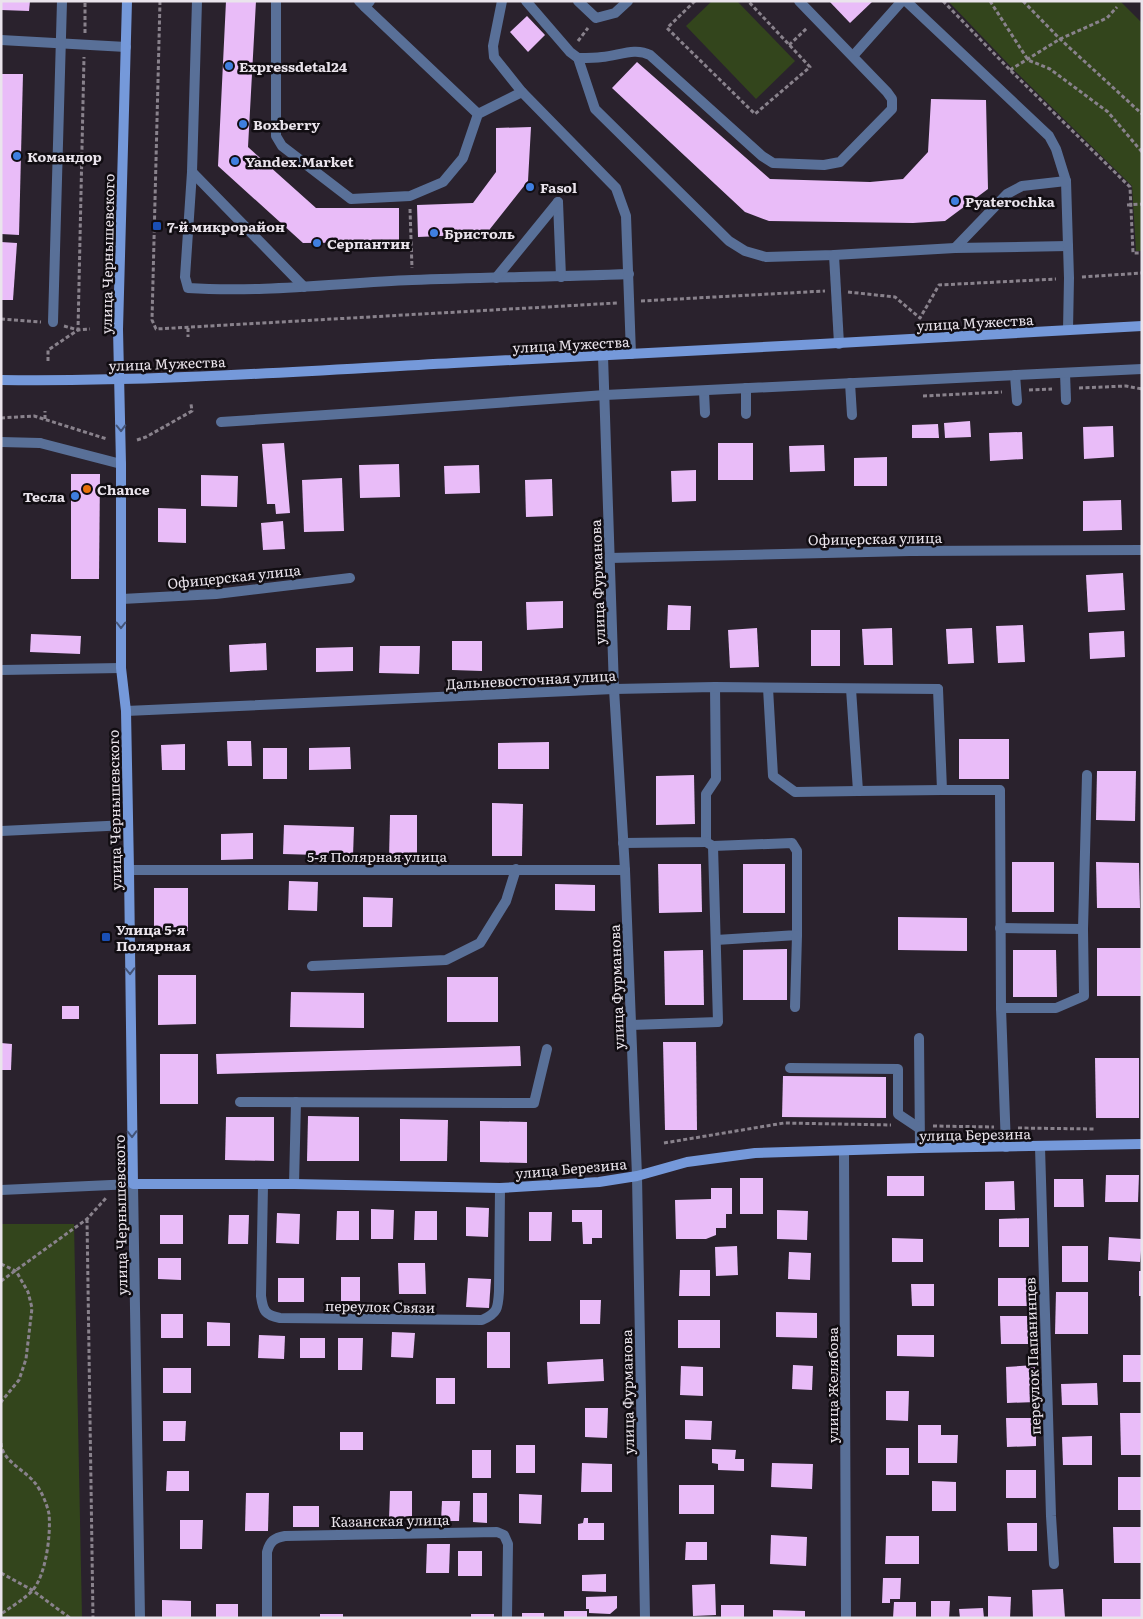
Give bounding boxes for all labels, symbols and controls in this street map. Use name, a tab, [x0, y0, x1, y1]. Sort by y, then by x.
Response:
place label: Expressdetal24	[239, 56, 348, 76]
marker: Expressdetal24	[223, 60, 235, 72]
place label: Boxberry	[253, 114, 321, 134]
marker: Boxberry	[237, 118, 249, 130]
place label: Командор	[27, 146, 102, 166]
marker: Командор	[11, 150, 23, 162]
place label: Yandex.Market	[245, 151, 355, 171]
marker: Yandex.Market	[229, 155, 241, 167]
street label: улица Чернышевского	[96, 174, 118, 334]
place label: Fasol	[540, 177, 577, 197]
marker: Fasol	[524, 181, 536, 193]
place label: Pyaterochka	[965, 191, 1056, 211]
marker: Pyaterochka	[949, 195, 961, 207]
place label: 7-й микрорайон	[167, 216, 285, 236]
marker: 7-й микрорайон	[151, 220, 163, 232]
place label: Бристоль	[444, 223, 515, 243]
marker: Бристоль	[428, 227, 440, 239]
place label: Серпантин	[327, 233, 410, 253]
marker: Серпантин	[311, 237, 323, 249]
street label: улица Мужества	[916, 309, 1034, 335]
street label: улица Мужества	[512, 331, 630, 357]
street label: улица Мужества	[108, 351, 226, 375]
one-way arrow	[116, 424, 126, 432]
place label: Chance	[97, 479, 150, 499]
marker: Chance	[81, 483, 93, 495]
place label: Тесла	[23, 486, 66, 506]
marker: Тесла	[69, 490, 81, 502]
street label: улица Фурманова	[585, 519, 609, 645]
street label: Офицерская улица	[808, 527, 943, 549]
street label: Офицерская улица	[166, 559, 302, 593]
one-way arrow	[116, 622, 126, 629]
street label: Дальневосточная улица	[445, 665, 617, 693]
street label: улица Чернышевского	[103, 730, 125, 890]
street label: 5-я Полярная улица	[307, 846, 448, 866]
place label: Улица 5-я Полярная	[116, 919, 191, 955]
street label: улица Фурманова	[604, 924, 628, 1050]
marker: Улица 5-я Полярная	[100, 931, 112, 943]
one-way arrow	[125, 968, 135, 975]
street label: улица Березина	[919, 1123, 1032, 1145]
one-way arrow	[127, 1130, 137, 1138]
street label: улица Чернышевского	[109, 1135, 131, 1295]
street label: улица Березина	[514, 1153, 628, 1183]
street label: переулок Папанинцев	[1019, 1277, 1045, 1435]
street label: переулок Связи	[325, 1295, 435, 1317]
street label: улица Желябова	[822, 1327, 842, 1443]
street label: улица Фурманова	[616, 1329, 638, 1455]
street label: Казанская улица	[330, 1509, 450, 1531]

